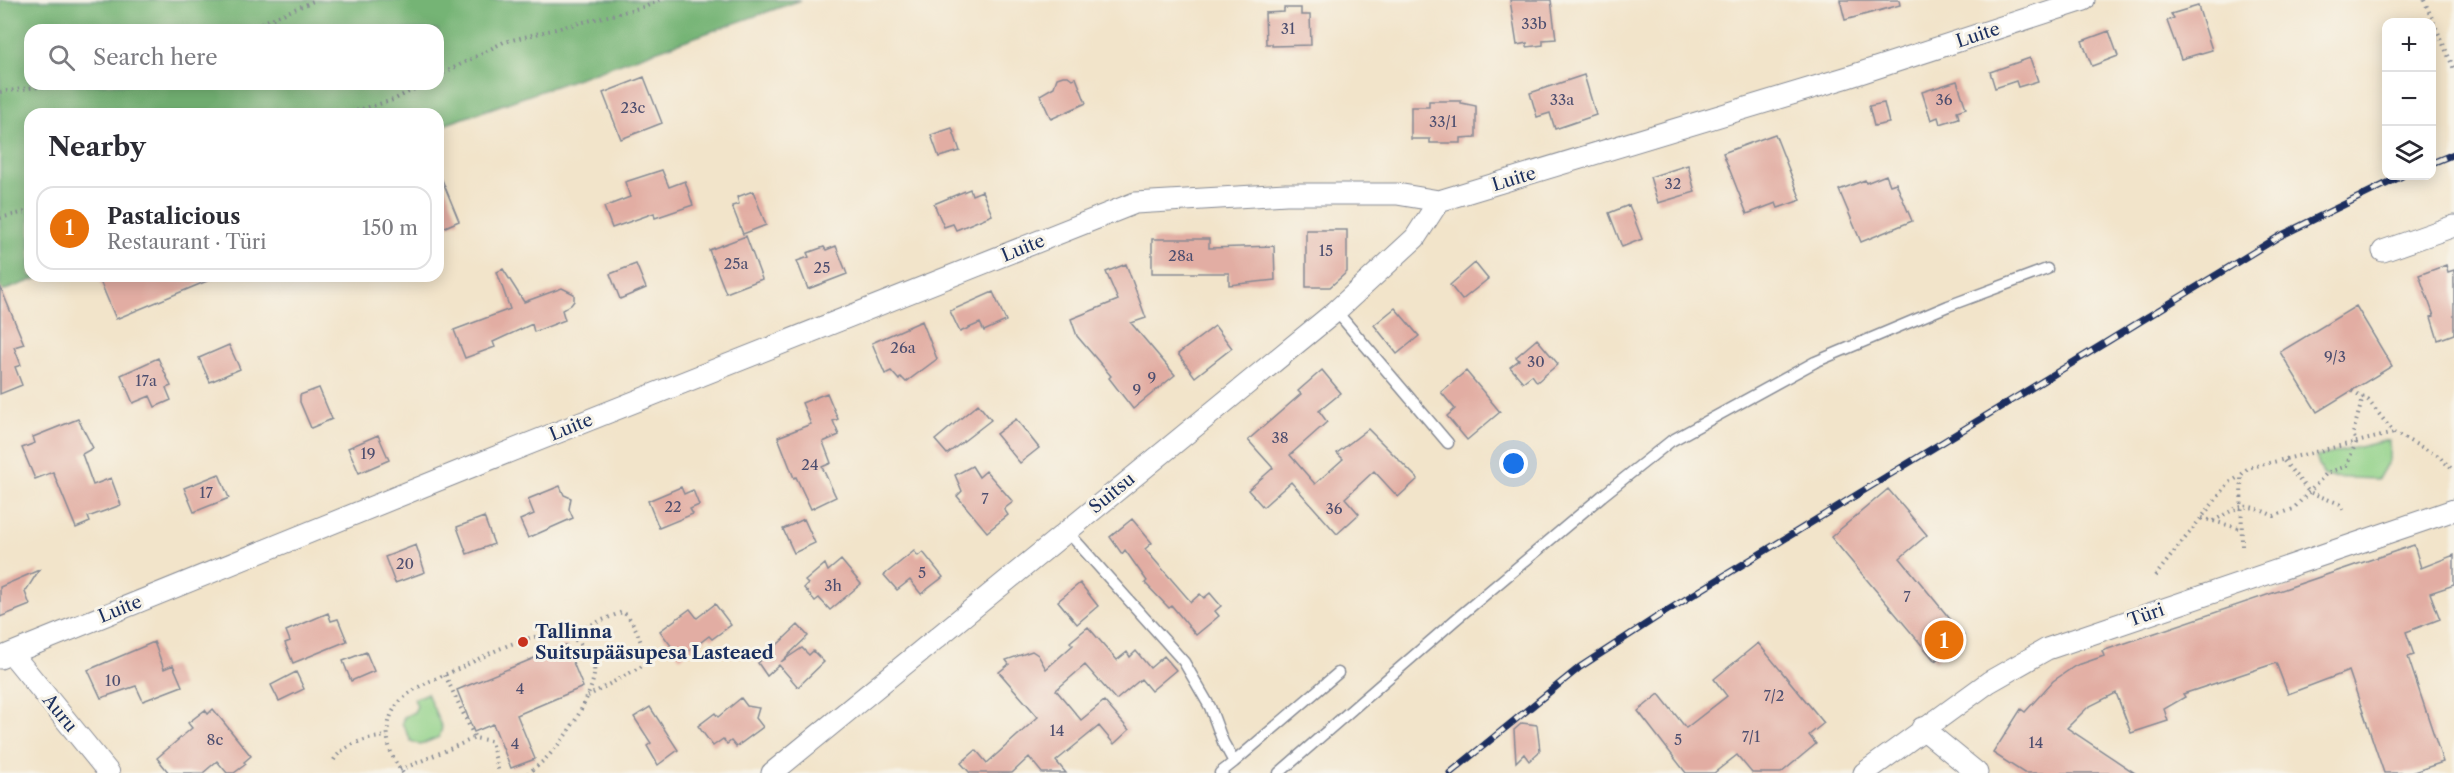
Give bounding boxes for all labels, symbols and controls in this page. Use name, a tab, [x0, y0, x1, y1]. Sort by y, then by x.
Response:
house number: 33b	[1521, 14, 1547, 33]
street label: Luite	[1953, 18, 2003, 52]
map controls	[2382, 18, 2436, 180]
button: +	[2382, 18, 2436, 72]
house number: 31	[1281, 19, 1296, 38]
search box	[24, 24, 444, 90]
icon: search	[45, 41, 78, 74]
text: Search here	[93, 44, 218, 71]
button: −	[2382, 72, 2436, 126]
house number: 33a	[1550, 90, 1574, 109]
house number: 36	[1935, 90, 1953, 109]
house number: 23c	[621, 98, 645, 117]
house number: 33/1	[1429, 112, 1458, 131]
button: layers	[2382, 126, 2436, 180]
text: Nearby	[48, 131, 146, 163]
street label: Luite	[1489, 162, 1539, 196]
house number: 32	[1665, 174, 1681, 193]
text: Pastalicious	[107, 203, 240, 230]
text: 1	[65, 216, 74, 240]
text: 150 m	[362, 216, 418, 240]
street label: Luite	[998, 229, 1048, 267]
text: Restaurant · Türi	[107, 230, 266, 254]
house number: 15	[1319, 241, 1333, 260]
house number: 28a	[1168, 246, 1194, 265]
house number: 25a	[724, 254, 748, 273]
house number: 25	[814, 258, 830, 277]
house number: 26a	[890, 338, 916, 357]
house number: 9/3	[2324, 347, 2346, 366]
house number: 30	[1527, 352, 1545, 371]
house number: 9	[1148, 368, 1156, 387]
house number: 17a	[135, 371, 157, 390]
house number: 9	[1133, 380, 1141, 399]
street label: Luite	[546, 408, 596, 446]
house number: 38	[1271, 428, 1289, 447]
house number: 19	[360, 444, 376, 463]
your location	[1499, 449, 1528, 478]
house number: 24	[801, 455, 819, 474]
street label: Suitsu	[1085, 468, 1139, 518]
house number: 17	[199, 483, 213, 502]
house number: 7	[981, 489, 989, 508]
house number: 22	[664, 497, 682, 516]
house number: 36	[1325, 499, 1343, 518]
house number: 20	[396, 554, 414, 573]
house number: 5	[918, 563, 926, 582]
house number: 3h	[824, 576, 842, 595]
house number: 7	[1903, 587, 1911, 606]
street label: Luite	[95, 590, 145, 628]
street label: Türi	[2125, 598, 2167, 631]
pin: 1	[1924, 618, 1964, 662]
place label: Tallinna Suitsupääsupesa Lasteaed	[535, 621, 774, 664]
marker: Tallinna Suitsupääsupesa Lasteaed	[516, 635, 530, 649]
house number: 10	[105, 671, 121, 690]
house number: 4	[516, 679, 524, 698]
house number: 7/2	[1764, 686, 1784, 705]
street label: Auru	[37, 689, 82, 737]
house number: 14	[1050, 721, 1064, 740]
house number: 7/1	[1742, 727, 1761, 746]
house number: 8c	[207, 730, 224, 749]
house number: 5	[1674, 730, 1682, 749]
house number: 14	[2029, 733, 2043, 752]
house number: 4	[511, 734, 519, 753]

